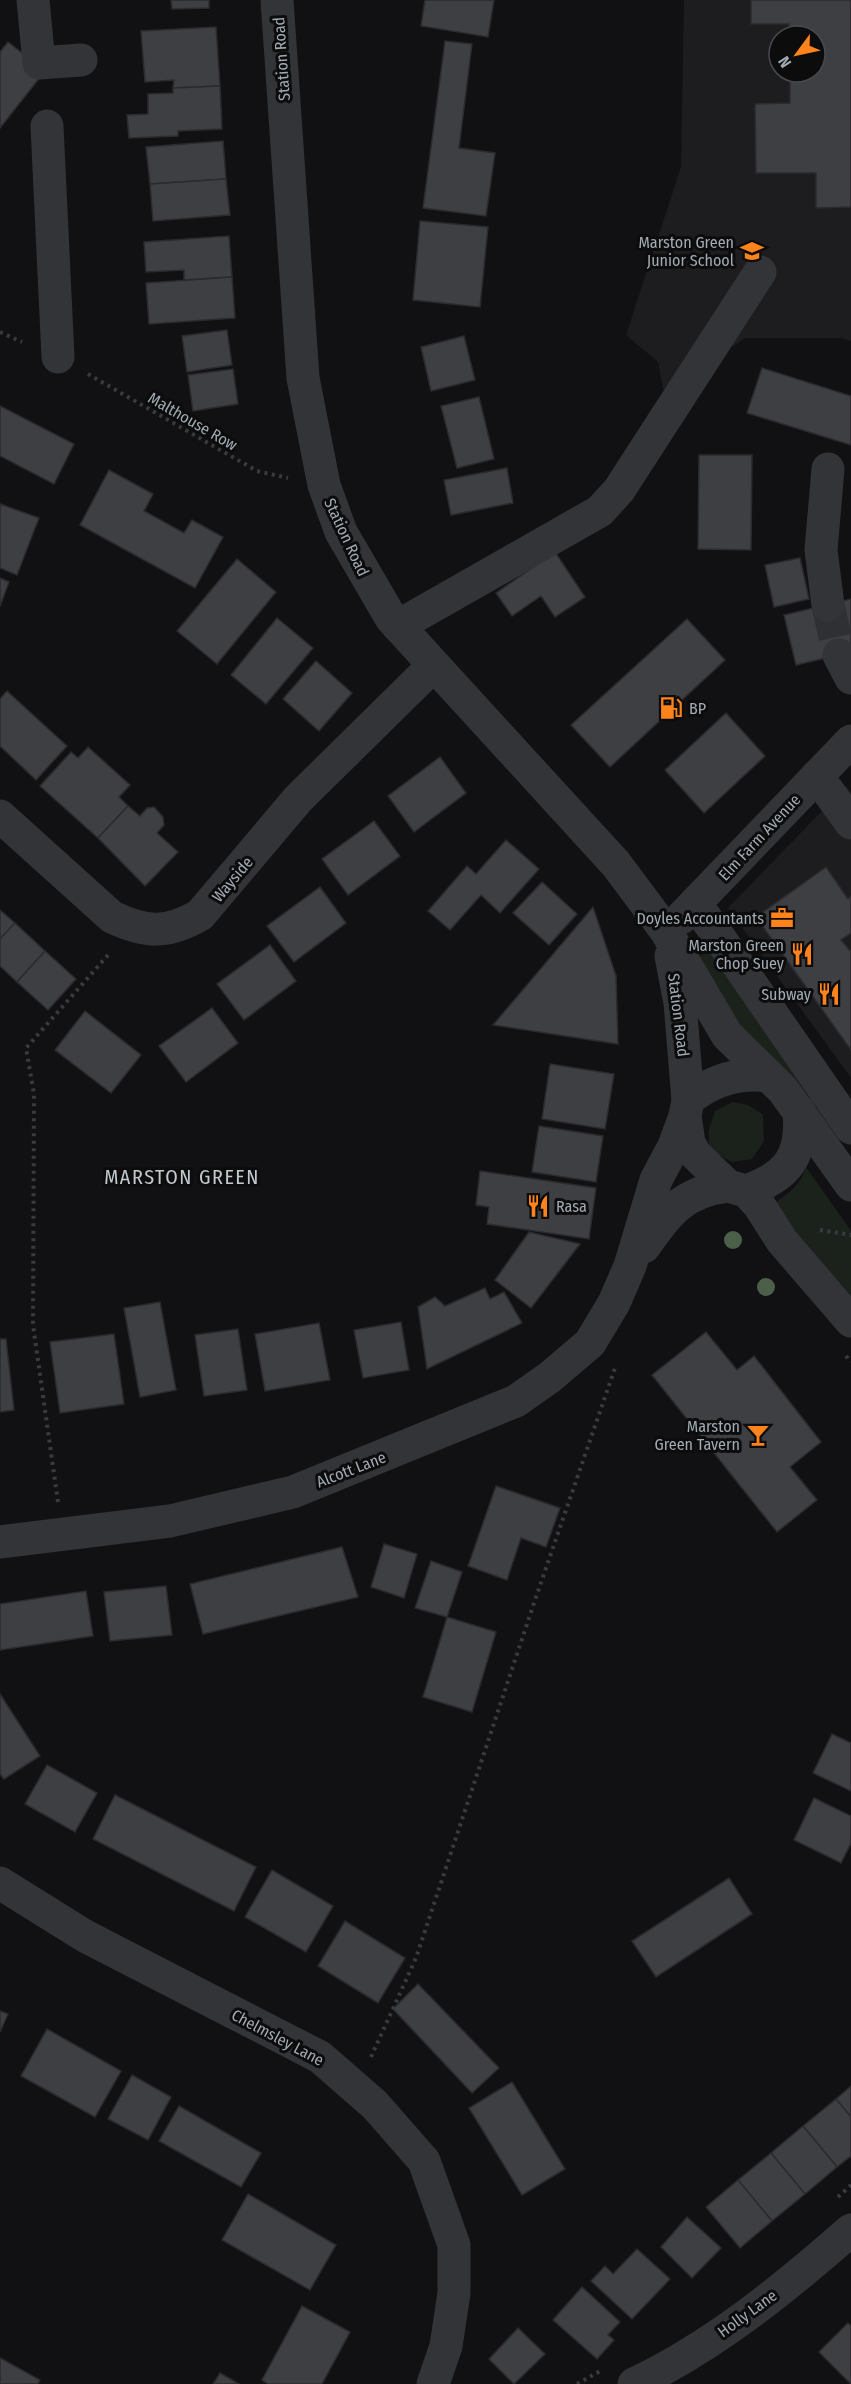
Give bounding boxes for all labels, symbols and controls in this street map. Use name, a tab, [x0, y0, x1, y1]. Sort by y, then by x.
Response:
street label: Station Road	[269, 16, 294, 101]
north arrow	[767, 24, 827, 84]
text: N	[774, 53, 795, 71]
place label: Marston Green Junior School	[638, 233, 734, 270]
school or university icon: Marston Green Junior School	[739, 238, 765, 264]
street label: Malthouse Row	[145, 388, 241, 455]
street label: Station Road	[320, 495, 373, 579]
fuel station icon: BP	[658, 695, 684, 721]
place label: BP	[689, 699, 706, 718]
street label: Elm Farm Avenue	[714, 790, 804, 885]
street label: Wayside	[208, 853, 257, 906]
office icon: Doyles Accountants	[769, 905, 795, 931]
place label: Doyles Accountants	[636, 909, 764, 928]
place label: Marston Green Chop Suey	[688, 936, 785, 973]
restaurant icon: Marston Green Chop Suey	[789, 941, 815, 967]
street label: Station Road	[664, 972, 693, 1058]
restaurant icon: Subway	[816, 981, 842, 1007]
place label: Subway	[761, 985, 812, 1004]
district label: MARSTON GREEN	[104, 1165, 260, 1189]
restaurant icon: Rasa	[525, 1193, 551, 1219]
place label: Rasa	[556, 1197, 587, 1216]
place label: Marston Green Tavern	[655, 1417, 740, 1454]
bar icon: Marston Green Tavern	[745, 1422, 771, 1448]
street label: Alcott Lane	[314, 1448, 389, 1491]
street label: Chelmsley Lane	[228, 2005, 327, 2070]
street label: Holly Lane	[714, 2286, 781, 2341]

